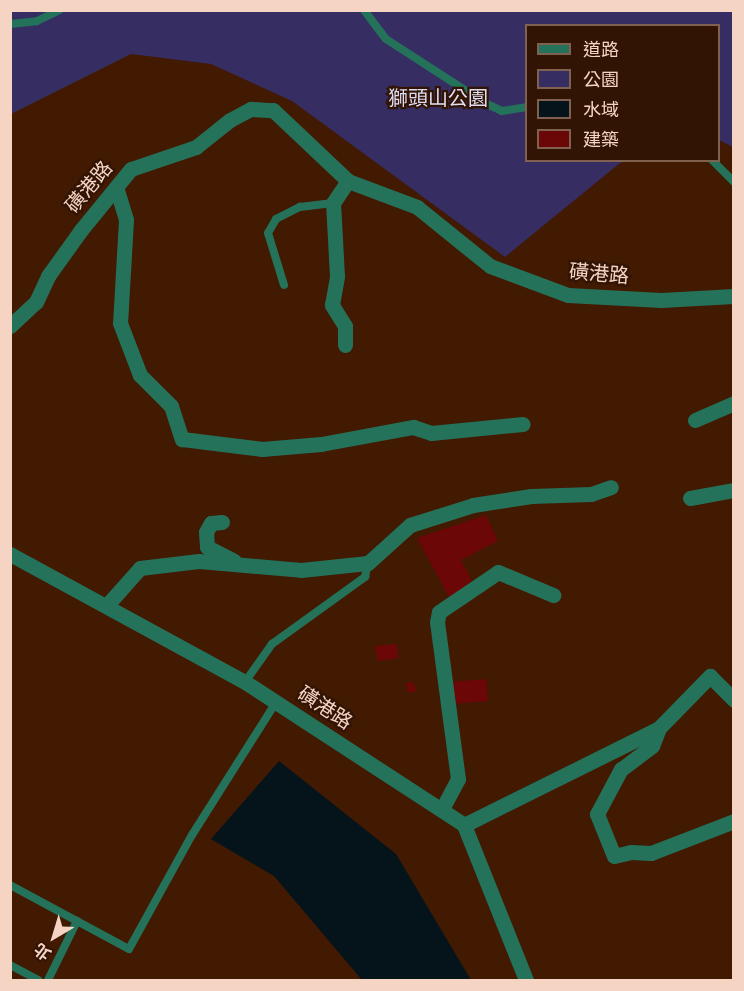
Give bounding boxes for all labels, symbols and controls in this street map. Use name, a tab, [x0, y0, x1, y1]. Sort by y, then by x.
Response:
legend	[525, 24, 720, 162]
text: 道路	[583, 37, 619, 62]
text: 公園	[583, 67, 619, 92]
park label: 獅頭山公園	[388, 86, 488, 110]
text: 水域	[583, 97, 619, 122]
text: 建築	[583, 127, 619, 152]
street label: 磺港路	[61, 156, 117, 218]
street label: 磺港路	[568, 259, 630, 289]
street label: 磺港路	[293, 682, 357, 734]
north arrow	[24, 907, 84, 967]
text: 北	[29, 938, 56, 966]

